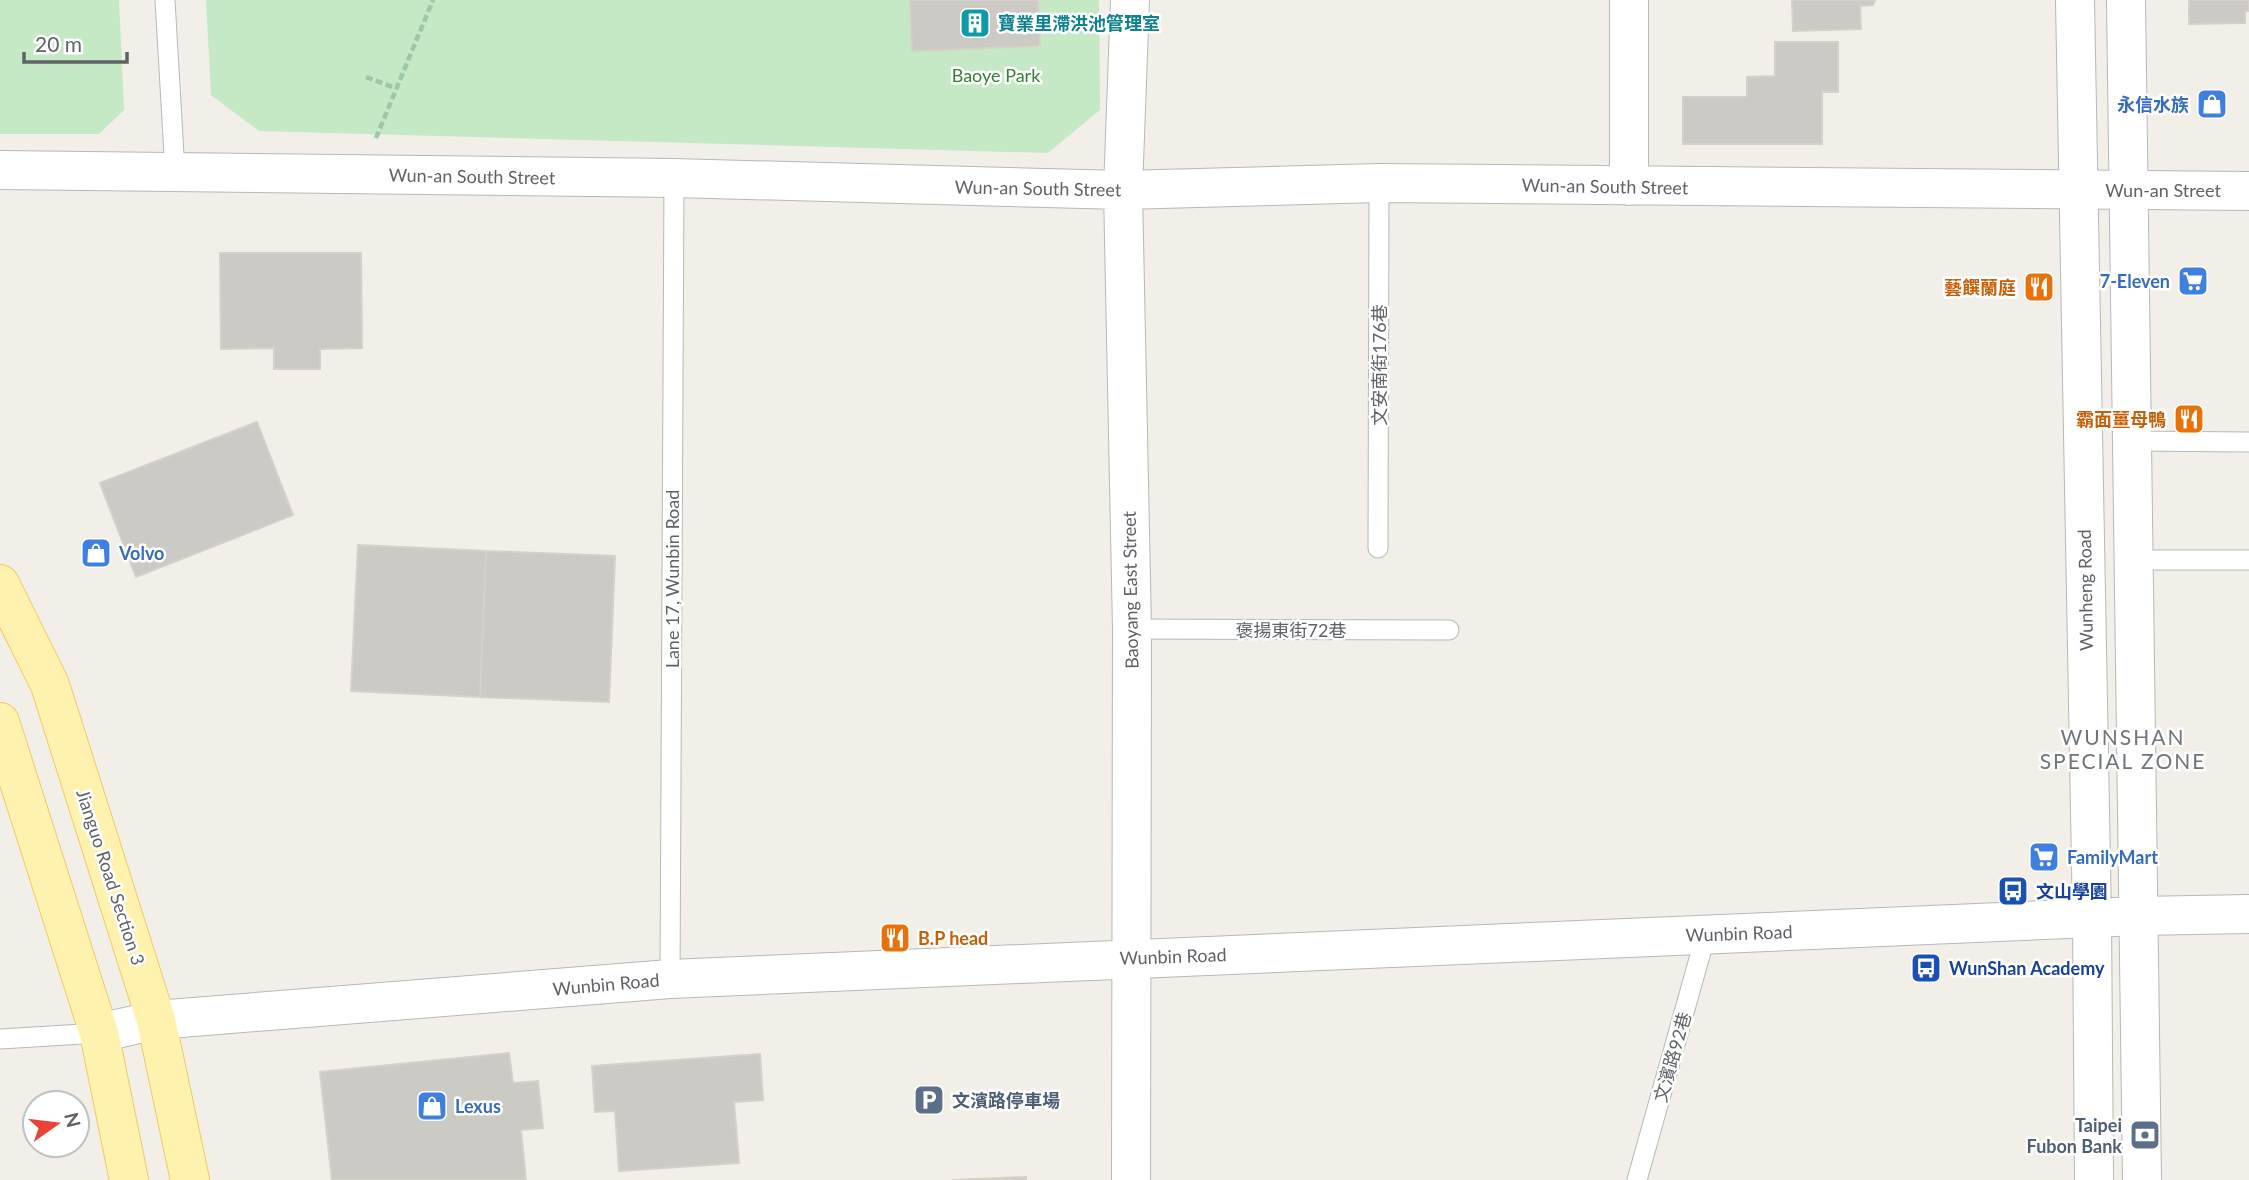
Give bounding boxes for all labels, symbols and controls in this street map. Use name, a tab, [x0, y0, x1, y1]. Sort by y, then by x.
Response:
building icon: 寶業里滯洪池管理室	[958, 6, 992, 40]
place label: 寶業里滯洪池管理室	[998, 12, 1160, 34]
scale bar	[24, 21, 128, 65]
text: 20 m	[35, 31, 82, 56]
park label: Baoye Park	[952, 64, 1041, 86]
shop icon: 永信水族	[2195, 87, 2229, 121]
place label: 永信水族	[2117, 93, 2189, 115]
street label: Wun-an South Street	[388, 164, 556, 188]
street label: Wun-an South Street	[1521, 174, 1689, 198]
street label: Wun-an South Street	[954, 176, 1122, 200]
street label: Wun-an Street	[2105, 179, 2221, 201]
supermarket icon: 7-Eleven	[2176, 264, 2210, 298]
restaurant icon: 藝饌蘭庭	[2022, 270, 2056, 304]
place label: 7-Eleven	[2100, 270, 2170, 292]
place label: 藝饌蘭庭	[1944, 276, 2016, 298]
street label: 文安南街176巷	[1368, 304, 1390, 426]
restaurant icon: 霸面薑母鴨	[2172, 402, 2206, 436]
place label: 霸面薑母鴨	[2076, 408, 2166, 430]
street label: Lane 17, Wunbin Road	[661, 490, 683, 668]
street label: Baoyang East Street	[1118, 510, 1142, 669]
street label: Wunheng Road	[2073, 529, 2097, 651]
shop icon: Volvo	[79, 536, 113, 570]
place label: Volvo	[118, 542, 164, 564]
street label: 褒揚東街72巷	[1236, 619, 1346, 641]
district label: WUNSHAN SPECIAL ZONE	[2040, 724, 2206, 773]
street label: Jianguo Road Section 3	[72, 786, 150, 968]
supermarket icon: FamilyMart	[2027, 840, 2061, 874]
place label: FamilyMart	[2067, 846, 2158, 868]
bus stop icon: 文山學園	[1996, 874, 2030, 908]
place label: 文山學園	[2036, 880, 2108, 902]
street label: Wunbin Road	[1685, 920, 1793, 946]
restaurant icon: B.P head	[878, 921, 912, 955]
place label: B.P head	[918, 927, 988, 949]
street label: Wunbin Road	[1119, 943, 1227, 969]
bus stop icon: WunShan Academy	[1909, 951, 1943, 985]
place label: WunShan Academy	[1949, 957, 2105, 979]
street label: Wunbin Road	[552, 968, 660, 1000]
street label: 文濱路92巷	[1649, 1009, 1695, 1105]
parking icon: 文濱路停車場	[912, 1083, 946, 1117]
north arrow	[21, 1089, 91, 1159]
shop icon: Lexus	[415, 1089, 449, 1123]
place label: 文濱路停車場	[952, 1089, 1060, 1111]
place label: Lexus	[455, 1095, 501, 1117]
text: N	[60, 1110, 86, 1130]
place label: Taipei Fubon Bank	[2027, 1114, 2122, 1157]
bank icon: Taipei Fubon Bank	[2128, 1118, 2162, 1152]

